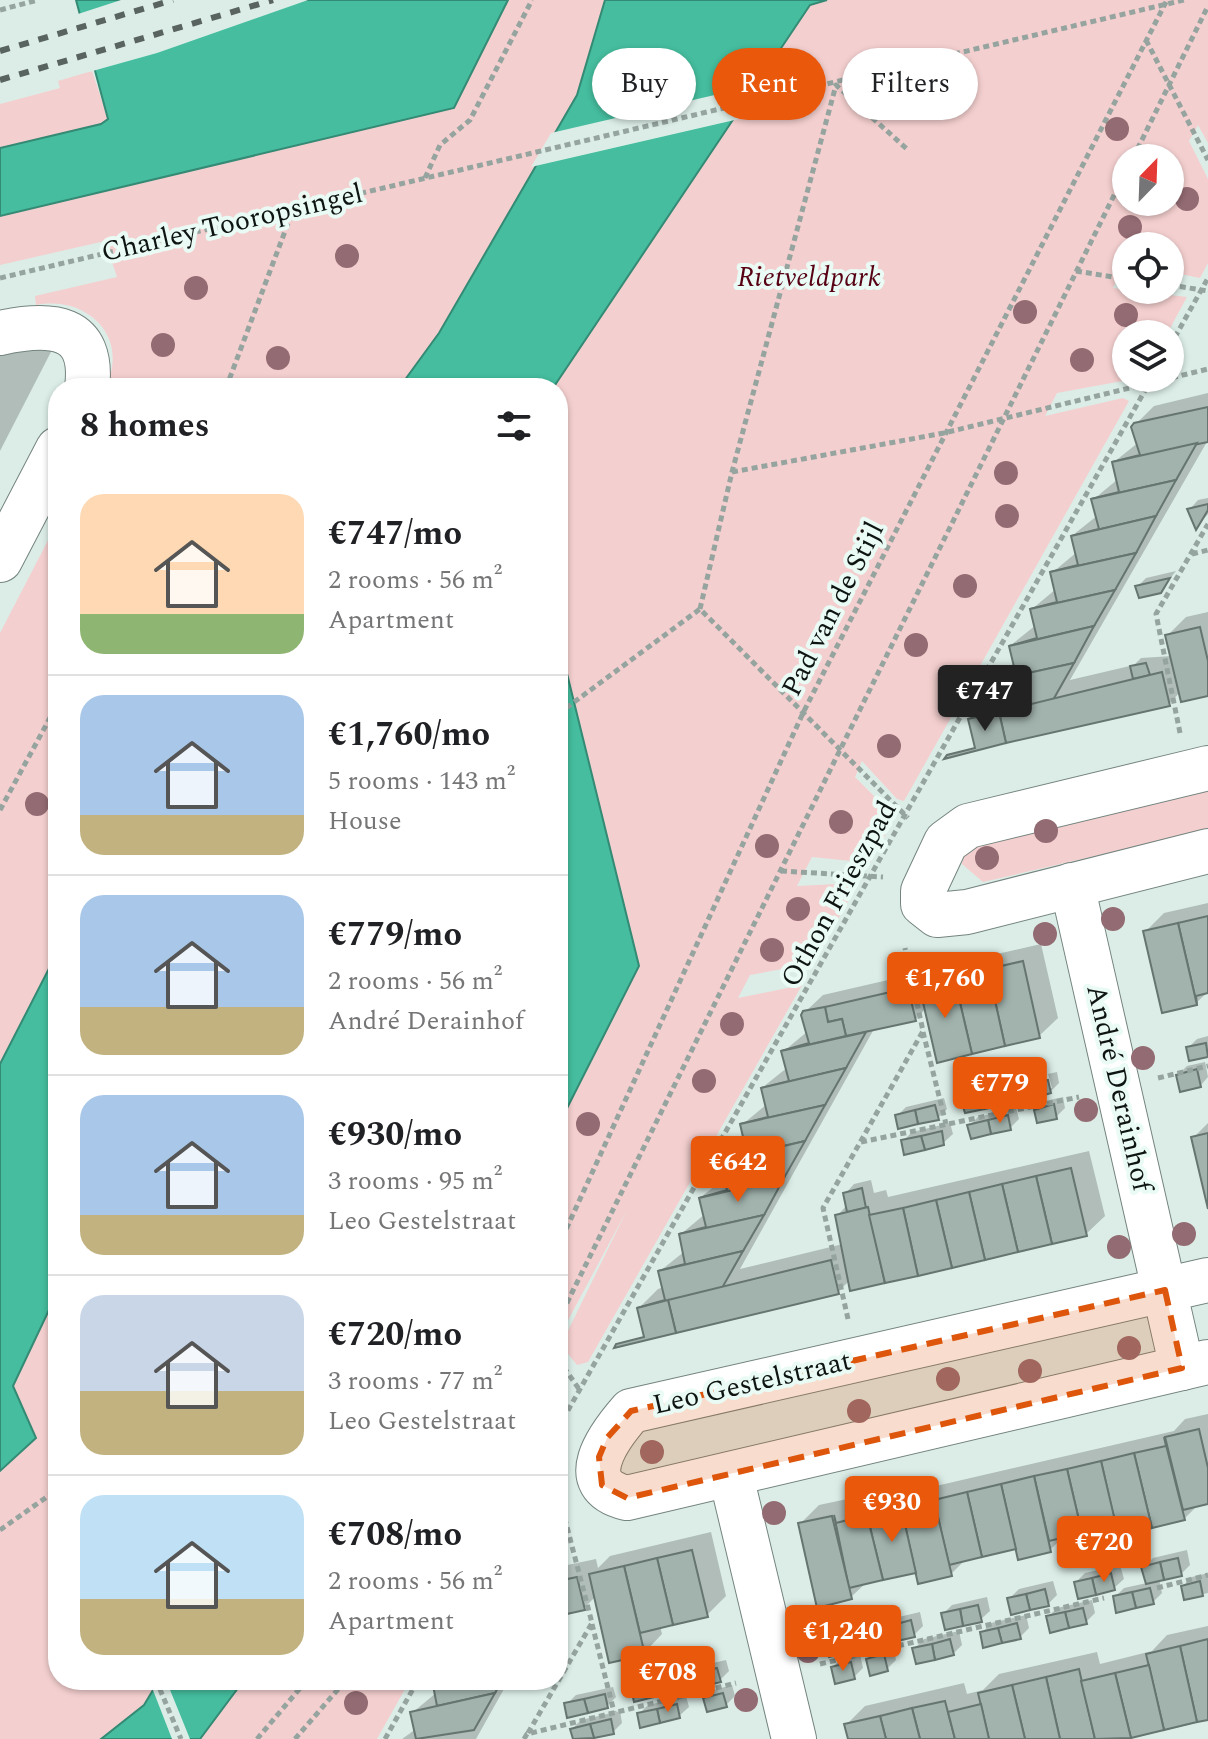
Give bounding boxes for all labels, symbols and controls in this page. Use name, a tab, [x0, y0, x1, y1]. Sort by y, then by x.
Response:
chip: Buy	[592, 48, 696, 120]
chip: Rent	[712, 48, 826, 120]
chip: Filters	[842, 48, 978, 120]
north arrow	[1112, 144, 1184, 216]
map controls	[1112, 144, 1184, 392]
street label: Charley Tooropsingel	[97, 172, 367, 274]
button: locate	[1112, 232, 1184, 304]
park label: Rietveldpark	[737, 256, 881, 299]
button: layers	[1112, 320, 1184, 392]
text: 8 homes	[80, 400, 210, 452]
icon: filters	[492, 404, 536, 448]
text: €747/mo	[328, 508, 462, 560]
street label: Pad van de Stijl	[770, 514, 896, 704]
icon: home	[144, 526, 240, 622]
text: 2 rooms · 56 m²	[328, 560, 502, 600]
text: Apartment	[328, 600, 454, 640]
pin: €747	[938, 665, 1032, 733]
text: €747	[956, 671, 1014, 711]
text: €1,760/mo	[328, 709, 490, 761]
icon: home	[144, 727, 240, 823]
text: 5 rooms · 143 m²	[328, 761, 515, 801]
street label: Othon Frieszpad	[770, 793, 908, 995]
text: House	[328, 801, 402, 841]
text: €779/mo	[328, 909, 462, 961]
icon: home	[144, 927, 240, 1023]
pin: €1,760	[880, 952, 1010, 1020]
text: €1,760	[905, 958, 985, 998]
text: 2 rooms · 56 m²	[328, 961, 502, 1001]
street label: André Derainhof	[1074, 980, 1164, 1198]
text: André Derainhof	[328, 1001, 524, 1041]
pin: €779	[953, 1057, 1047, 1125]
text: €779	[971, 1063, 1029, 1103]
text: €930/mo	[328, 1109, 462, 1161]
icon: home	[144, 1127, 240, 1223]
pin: €642	[691, 1136, 785, 1204]
text: €642	[709, 1142, 767, 1182]
text: 3 rooms · 95 m²	[328, 1161, 502, 1201]
text: Leo Gestelstraat	[328, 1201, 516, 1241]
text: €720/mo	[328, 1309, 462, 1361]
icon: home	[144, 1327, 240, 1423]
street label: Leo Gestelstraat	[648, 1339, 856, 1427]
text: 3 rooms · 77 m²	[328, 1361, 502, 1401]
text: Leo Gestelstraat	[328, 1401, 516, 1441]
pin: €930	[845, 1476, 939, 1544]
text: €930	[863, 1482, 921, 1522]
text: €708/mo	[328, 1509, 462, 1561]
pin: €720	[1057, 1516, 1151, 1584]
text: €720	[1075, 1522, 1133, 1562]
icon: home	[144, 1527, 240, 1623]
text: 2 rooms · 56 m²	[328, 1561, 502, 1601]
text: Apartment	[328, 1601, 454, 1641]
pin: €1,240	[778, 1605, 908, 1673]
text: €1,240	[803, 1611, 883, 1651]
pin: €708	[621, 1646, 715, 1714]
text: €708	[639, 1652, 697, 1692]

